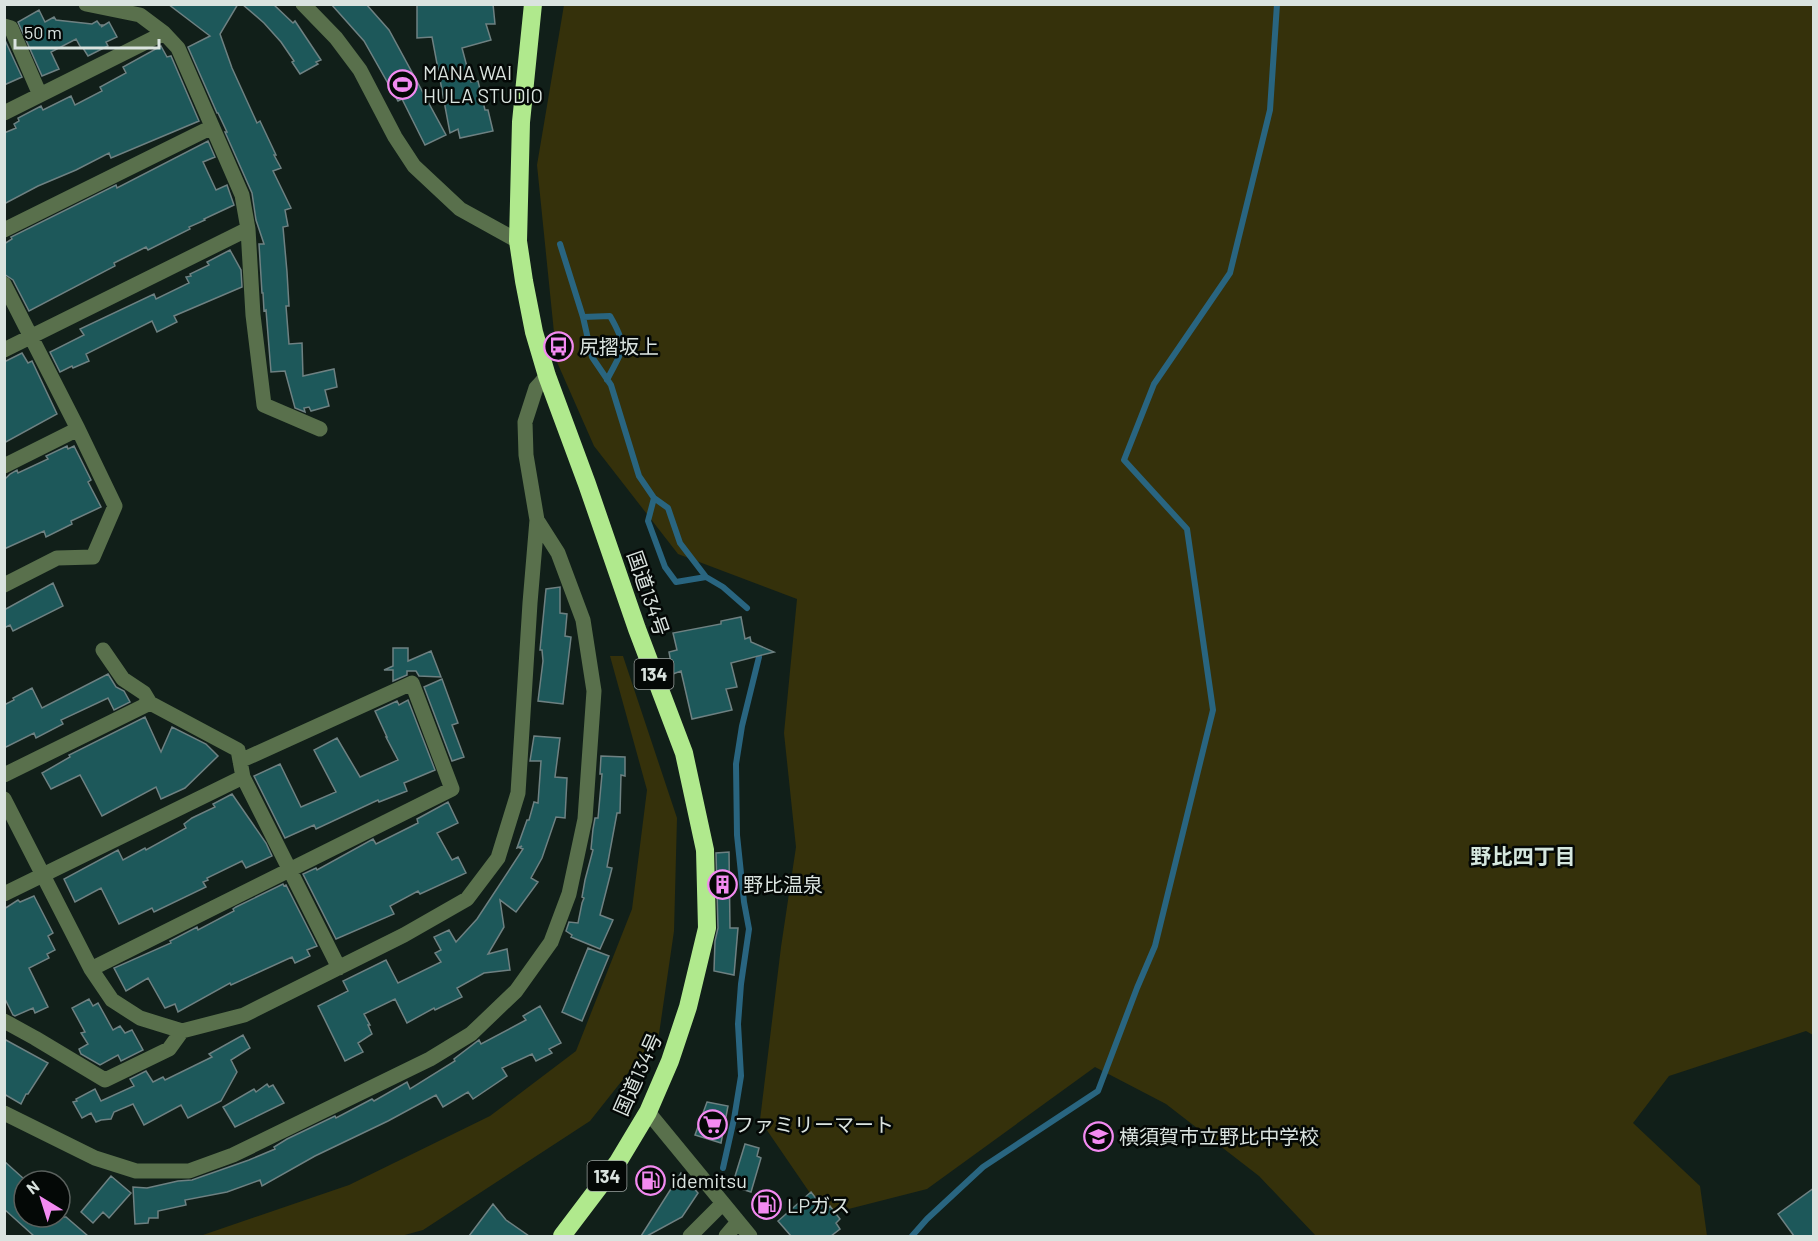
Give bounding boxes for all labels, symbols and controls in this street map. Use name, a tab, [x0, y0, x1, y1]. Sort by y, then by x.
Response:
scale bar	[15, 12, 159, 50]
text: 50 m	[24, 21, 62, 43]
place label: MANA WAI HULA STUDIO	[423, 60, 543, 107]
sports icon: MANA WAI HULA STUDIO	[386, 68, 418, 100]
bus stop icon: 尻摺坂上	[542, 330, 574, 362]
place label: 尻摺坂上	[579, 334, 659, 358]
street label: 国道134号	[623, 547, 675, 639]
road number: 134	[634, 659, 674, 689]
district label: 野比四丁目	[1471, 843, 1576, 868]
building icon: 野比温泉	[706, 868, 738, 900]
place label: 野比温泉	[743, 872, 823, 896]
street label: 国道134号	[608, 1029, 666, 1119]
supermarket icon: ファミリーマート	[697, 1108, 729, 1140]
place label: ファミリーマート	[734, 1112, 894, 1136]
school or university icon: 横須賀市立野比中学校	[1082, 1120, 1114, 1152]
place label: 横須賀市立野比中学校	[1119, 1124, 1319, 1148]
road number: 134	[588, 1161, 626, 1191]
fuel station icon: idemitsu	[634, 1164, 666, 1196]
place label: idemitsu	[671, 1168, 747, 1192]
north arrow	[12, 1169, 72, 1229]
text: N	[22, 1176, 42, 1198]
fuel station icon: LPガス	[750, 1189, 782, 1221]
place label: LPガス	[787, 1193, 850, 1217]

